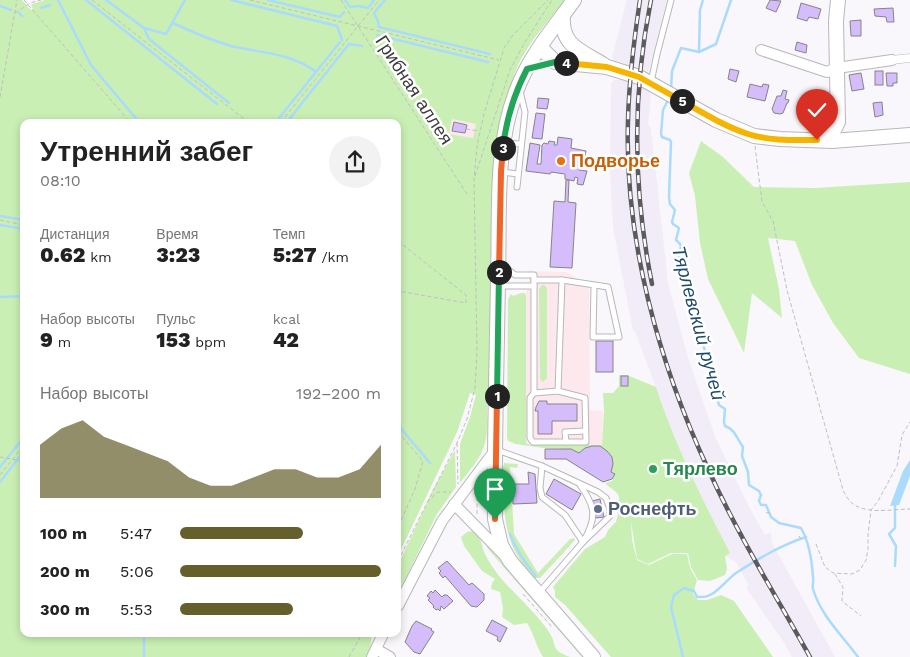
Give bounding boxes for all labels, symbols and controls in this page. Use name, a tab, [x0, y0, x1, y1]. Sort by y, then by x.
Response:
street label: Грибная аллея	[371, 31, 457, 148]
pin: 4	[554, 50, 578, 76]
text: 4	[562, 55, 571, 71]
pin: 5	[670, 88, 694, 114]
pin	[796, 89, 838, 140]
text: 5	[678, 93, 687, 109]
icon: check	[803, 96, 831, 124]
text: Утренний забег	[40, 135, 253, 168]
button: share	[329, 136, 381, 188]
pin: 3	[490, 136, 516, 160]
text: 3	[499, 140, 508, 156]
place label: Подворье	[571, 150, 660, 171]
marker: Подворье	[555, 155, 567, 167]
text: 08:10	[40, 171, 81, 190]
text: Дистанция	[40, 226, 110, 242]
text: Время	[156, 226, 198, 242]
text: Темп	[273, 226, 305, 242]
text: 0.62	[40, 242, 85, 267]
text: 3:23	[156, 242, 200, 267]
text: 5:27	[273, 242, 317, 267]
water label: Тярлевский ручей	[667, 244, 730, 403]
text: km	[85, 249, 111, 265]
text: /km	[317, 249, 349, 265]
pin: 2	[486, 260, 512, 284]
text: 2	[495, 264, 504, 280]
text: Набор высоты	[40, 311, 135, 327]
text: Пульс	[156, 311, 196, 327]
text: kcal	[273, 311, 300, 327]
text: 9	[40, 327, 53, 352]
text: 153	[156, 327, 190, 352]
text: 42	[273, 327, 299, 352]
text: m	[53, 334, 71, 350]
text: bpm	[190, 334, 226, 350]
text: Набор высоты	[40, 384, 148, 403]
text: 192–200 m	[296, 384, 381, 403]
pin: 1	[484, 384, 510, 408]
text: 1	[494, 388, 501, 404]
place label: Тярлево	[663, 458, 738, 479]
marker: Тярлево	[647, 463, 659, 475]
pin	[474, 468, 516, 519]
icon: arrive	[481, 475, 509, 503]
place label: Роснефть	[608, 498, 697, 519]
marker: Роснефть	[592, 503, 604, 515]
text: 100 m	[40, 524, 87, 543]
text: 5:47	[120, 524, 152, 543]
text: 200 m	[40, 562, 90, 581]
text: 5:06	[120, 562, 154, 581]
text: 300 m	[40, 600, 90, 619]
text: 5:53	[120, 600, 153, 619]

